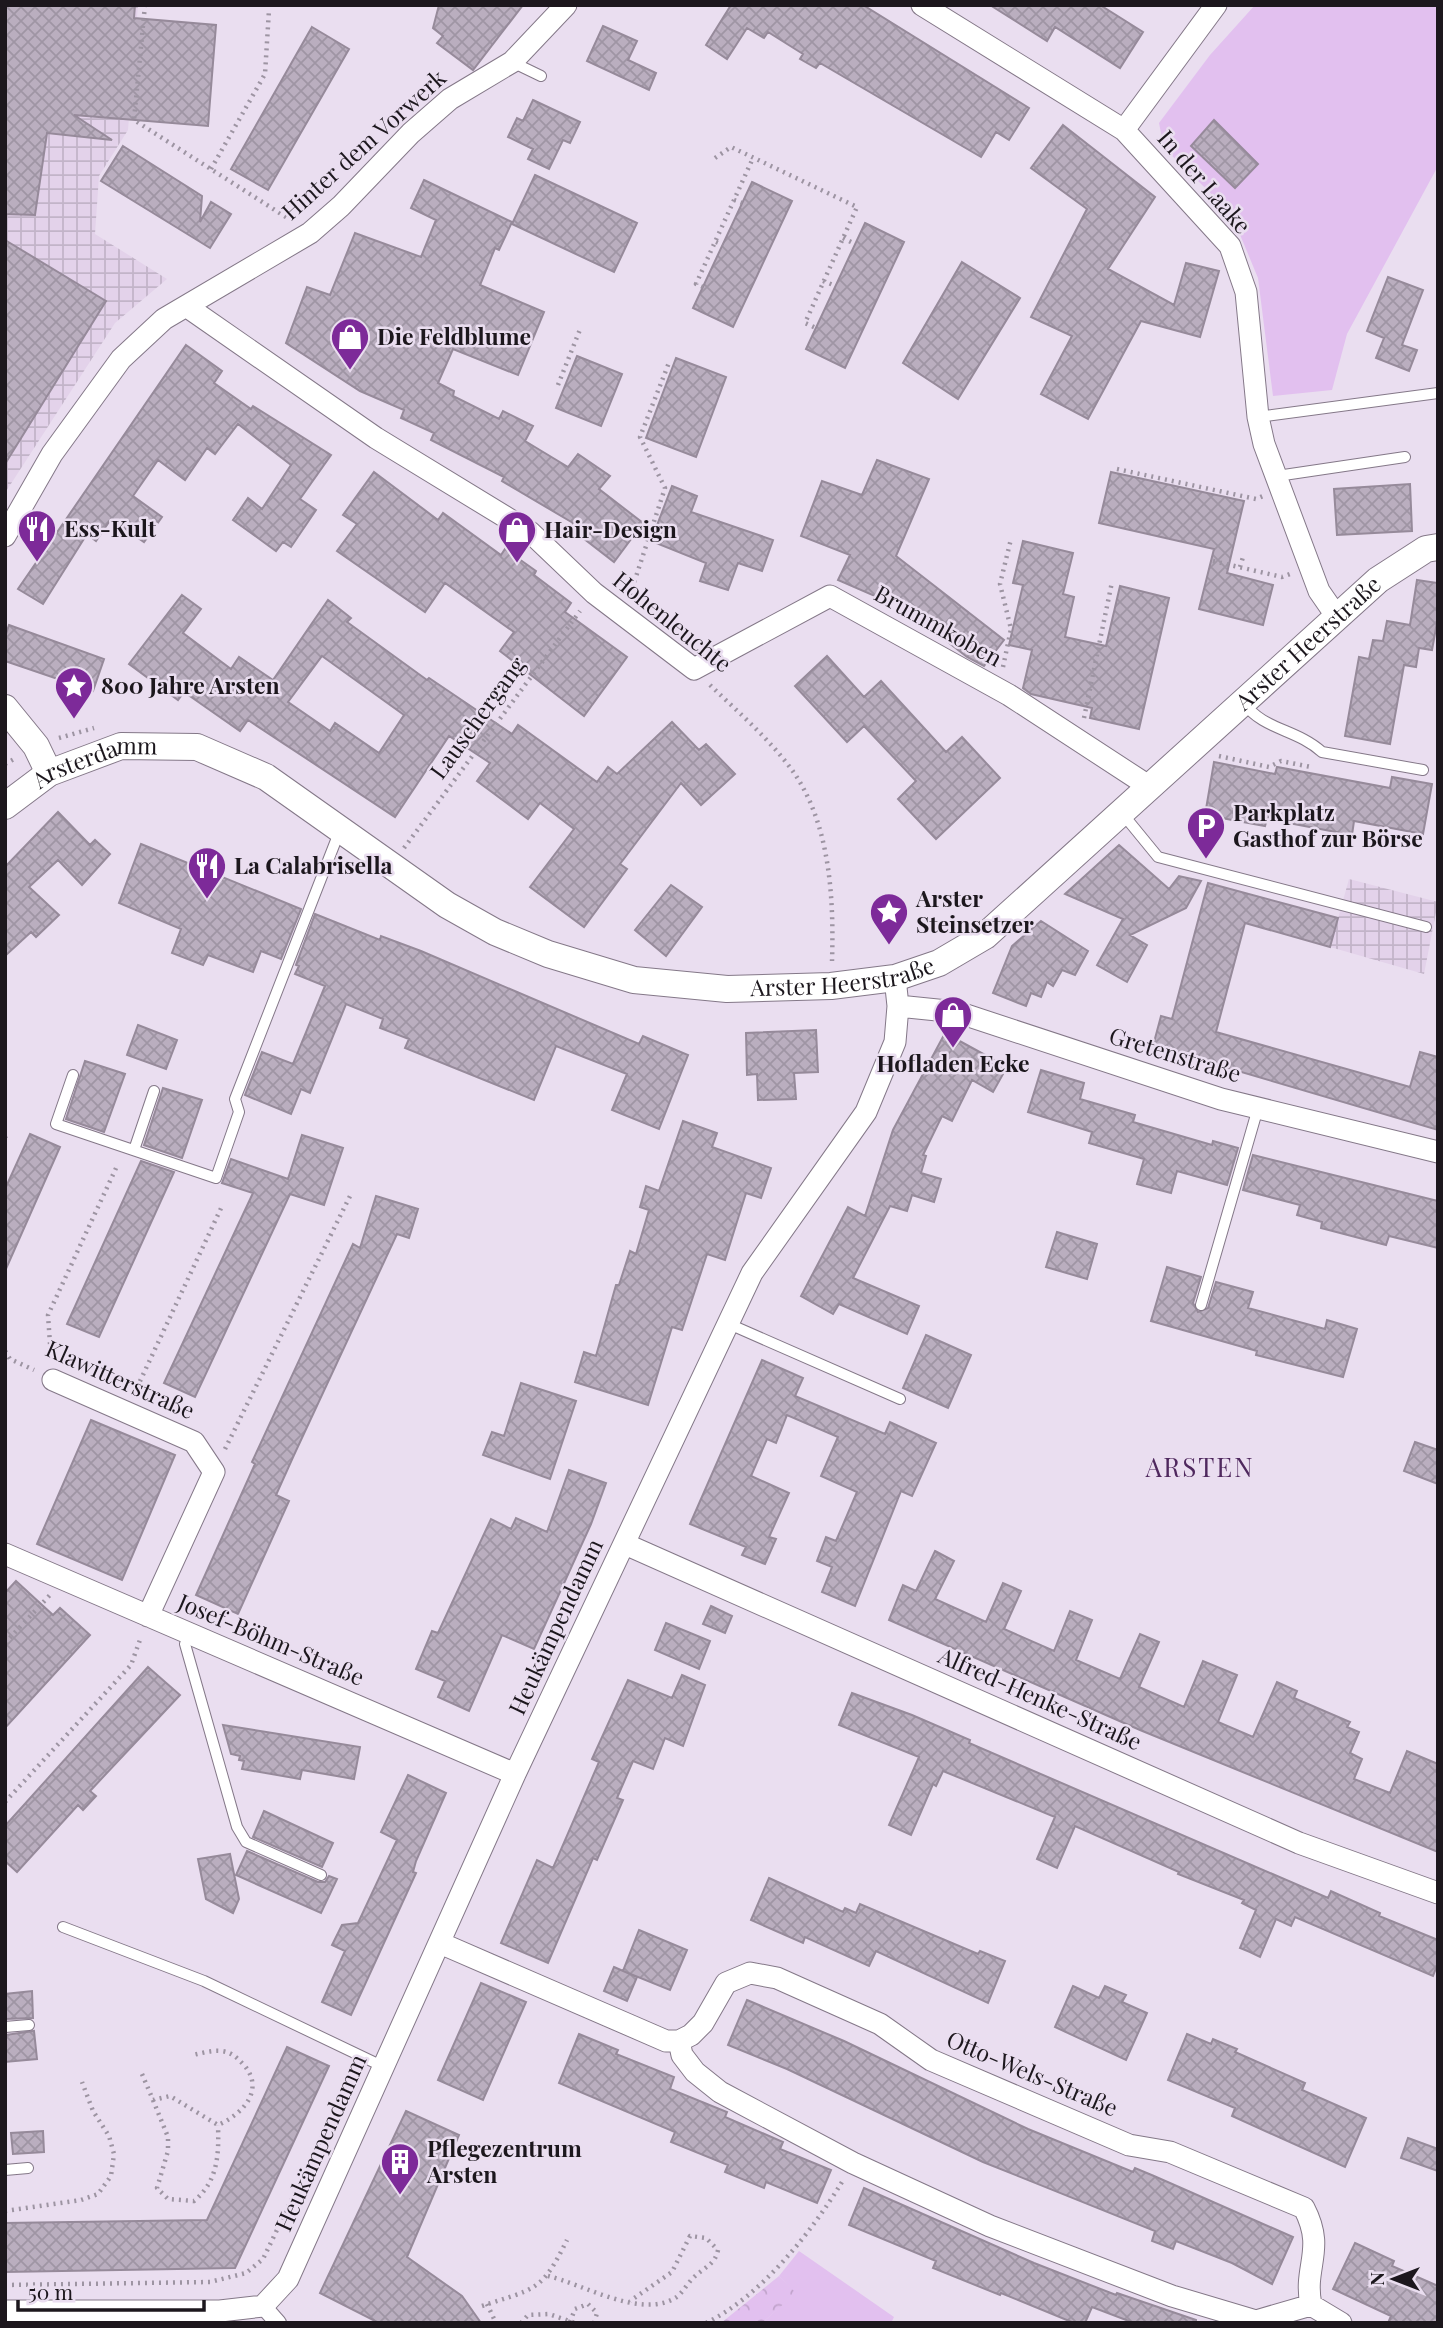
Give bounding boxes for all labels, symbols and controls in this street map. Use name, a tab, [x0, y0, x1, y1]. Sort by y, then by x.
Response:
street label: Hinter dem Vorwerk	[274, 62, 452, 226]
street label: In der Laake	[1152, 123, 1259, 239]
shop icon: Die Feldblume	[329, 316, 371, 371]
place label: Die Feldblume	[377, 320, 531, 351]
restaurant icon: Ess-Kult	[16, 508, 58, 563]
shop icon: Hair-Design	[496, 509, 538, 564]
place label: Ess-Kult	[64, 512, 157, 543]
place label: Hair-Design	[544, 513, 677, 544]
street label: Hohenleuchte	[607, 563, 739, 678]
street label: Arster Heerstraße	[1227, 568, 1387, 717]
street label: Brummkoben	[869, 577, 1008, 673]
street label: Lauschergang	[422, 650, 532, 785]
place icon: 800 Jahre Arsten	[53, 665, 95, 720]
place label: 800 Jahre Arsten	[101, 669, 280, 700]
street label: Arsterdamm	[24, 729, 158, 795]
place label: Parkplatz Gasthof zur Börse	[1233, 796, 1423, 853]
parking icon: Parkplatz Gasthof zur Börse	[1185, 805, 1227, 860]
restaurant icon: La Calabrisella	[186, 845, 228, 900]
place label: La Calabrisella	[234, 849, 393, 880]
place label: Arster Steinsetzer	[915, 882, 1034, 939]
place icon: Arster Steinsetzer	[868, 891, 910, 946]
street label: Arster Heerstraße	[749, 949, 938, 1002]
shop icon: Hofladen Ecke	[932, 994, 974, 1049]
street label: Gretenstraße	[1106, 1019, 1245, 1088]
place label: Hofladen Ecke	[876, 1047, 1030, 1078]
street label: Klawitterstraße	[41, 1332, 200, 1425]
district label: ARSTEN	[1144, 1449, 1255, 1484]
street label: Heukämpendamm	[500, 1533, 609, 1719]
street label: Josef-Böhm-Straße	[173, 1585, 369, 1692]
street label: Alfred-Henke-Straße	[933, 1638, 1147, 1756]
street label: Otto-Wels-Straße	[942, 2023, 1123, 2123]
street label: Heukämpendamm	[267, 2048, 373, 2236]
place label: Pflegezentrum Arsten	[426, 2132, 582, 2189]
building icon: Pflegezentrum Arsten	[379, 2141, 421, 2196]
north arrow	[1359, 2244, 1429, 2314]
scale bar	[18, 2268, 203, 2312]
text: N	[1363, 2272, 1389, 2286]
text: 50 m	[28, 2277, 74, 2305]

